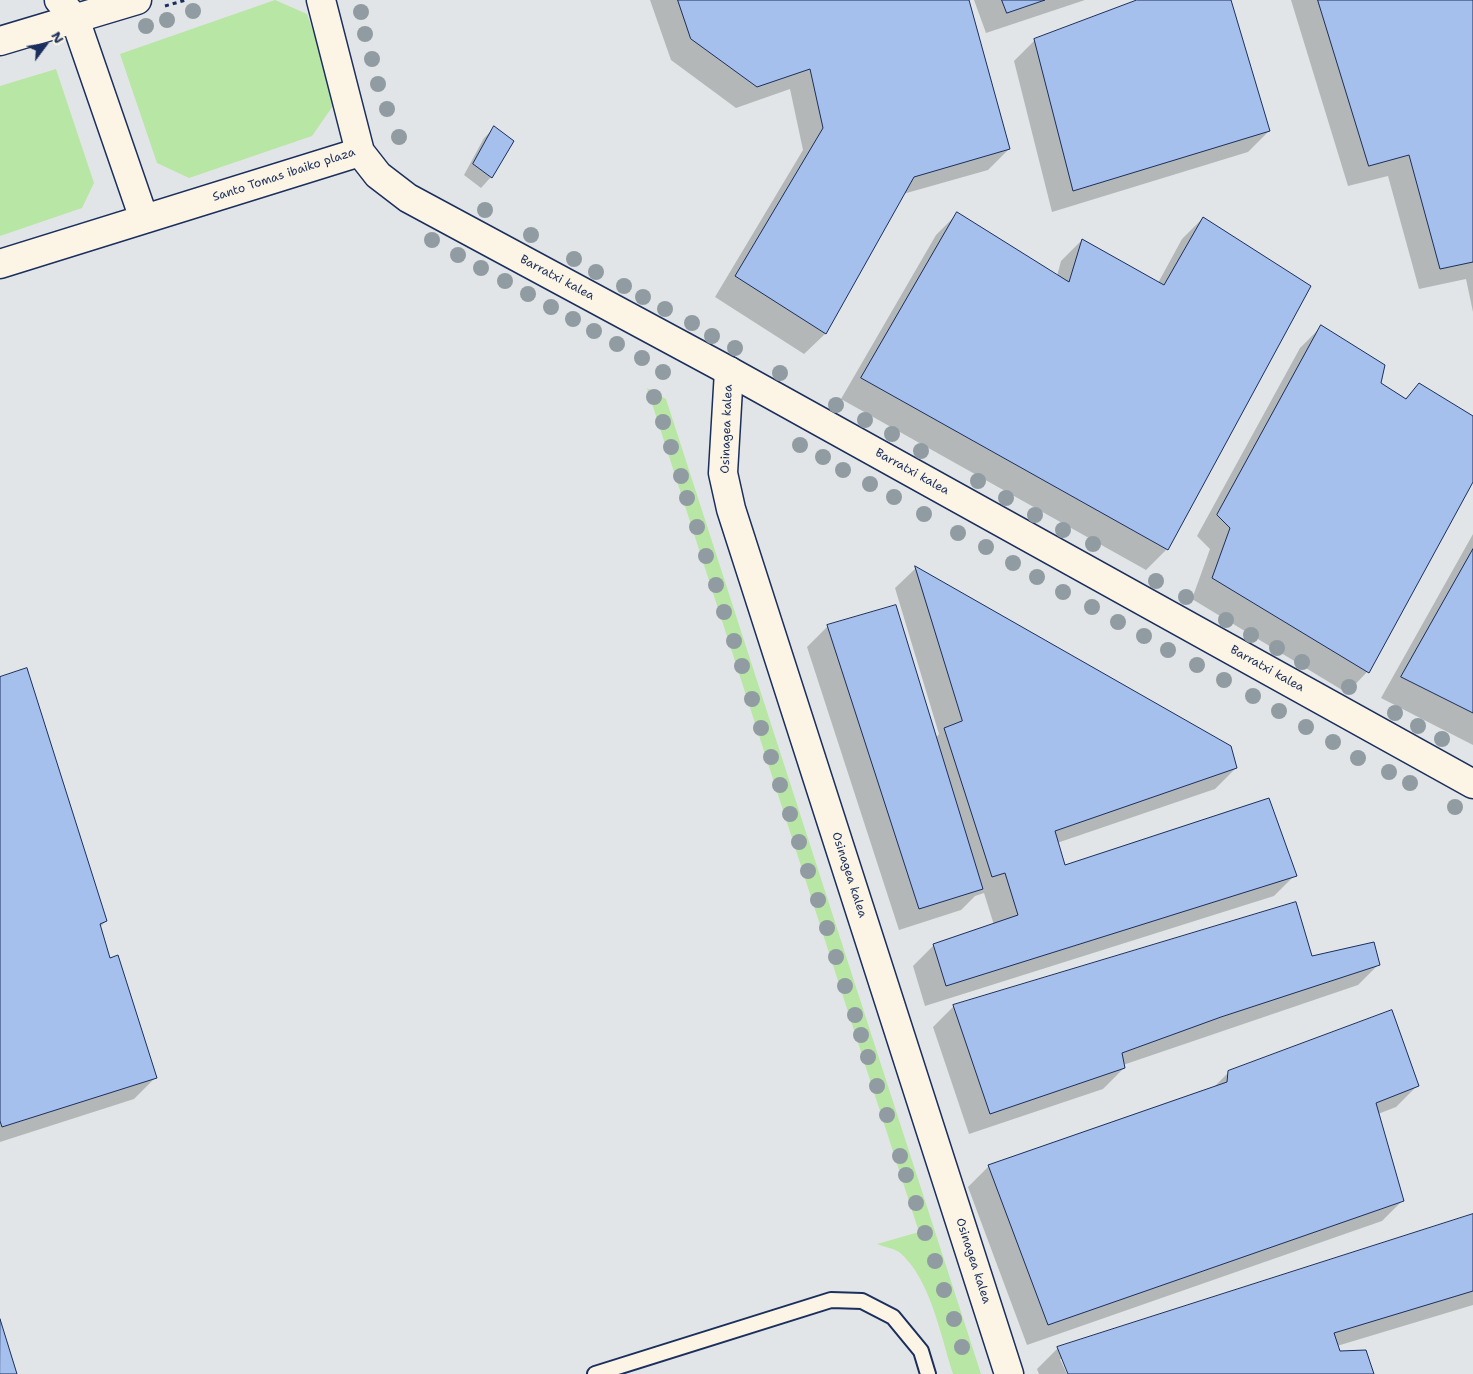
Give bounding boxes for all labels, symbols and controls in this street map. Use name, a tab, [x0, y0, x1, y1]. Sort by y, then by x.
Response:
north arrow	[20, 20, 70, 70]
text: N	[47, 28, 68, 47]
street label: Santo Tomas ibaiko plaza	[211, 145, 357, 205]
street label: Barratxi kalea	[517, 252, 597, 304]
street label: Osinagea kalea	[718, 384, 736, 474]
street label: Barratxi kalea	[872, 446, 952, 498]
street label: Barratxi kalea	[1227, 643, 1307, 695]
street label: Osinagea kalea	[828, 830, 870, 920]
street label: Osinagea kalea	[952, 1216, 994, 1306]

